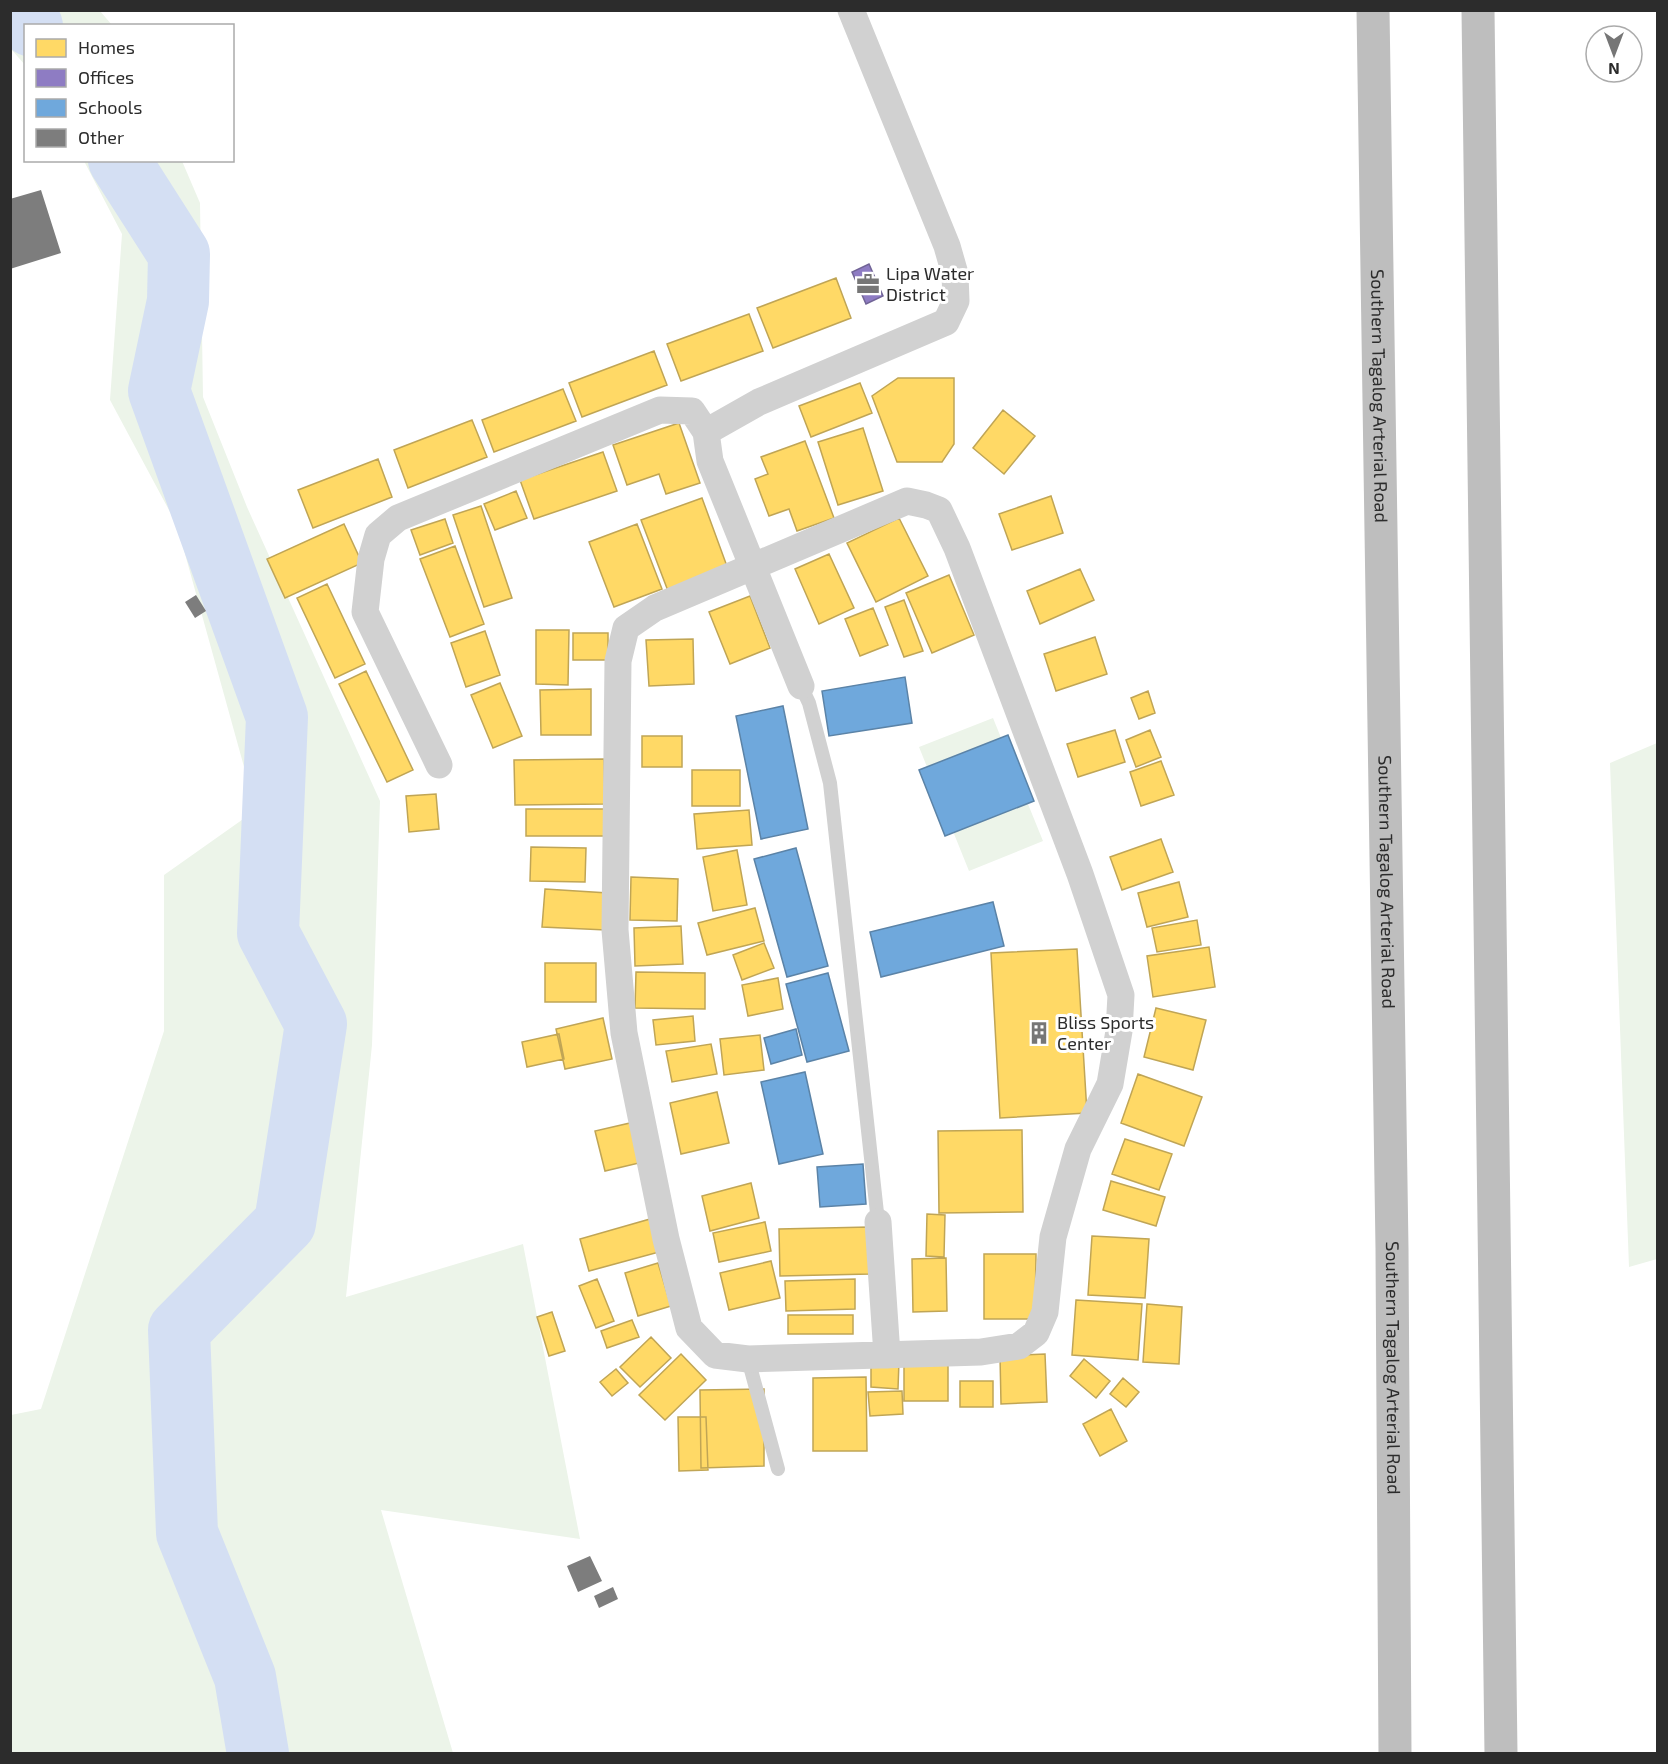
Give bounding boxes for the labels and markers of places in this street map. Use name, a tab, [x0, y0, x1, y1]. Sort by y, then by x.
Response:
place label: Lipa Water District	[886, 262, 974, 305]
office icon: Lipa Water District	[855, 271, 881, 297]
place label: Bliss Sports Center	[1057, 1011, 1154, 1054]
building icon: Bliss Sports Center	[1026, 1020, 1052, 1046]

